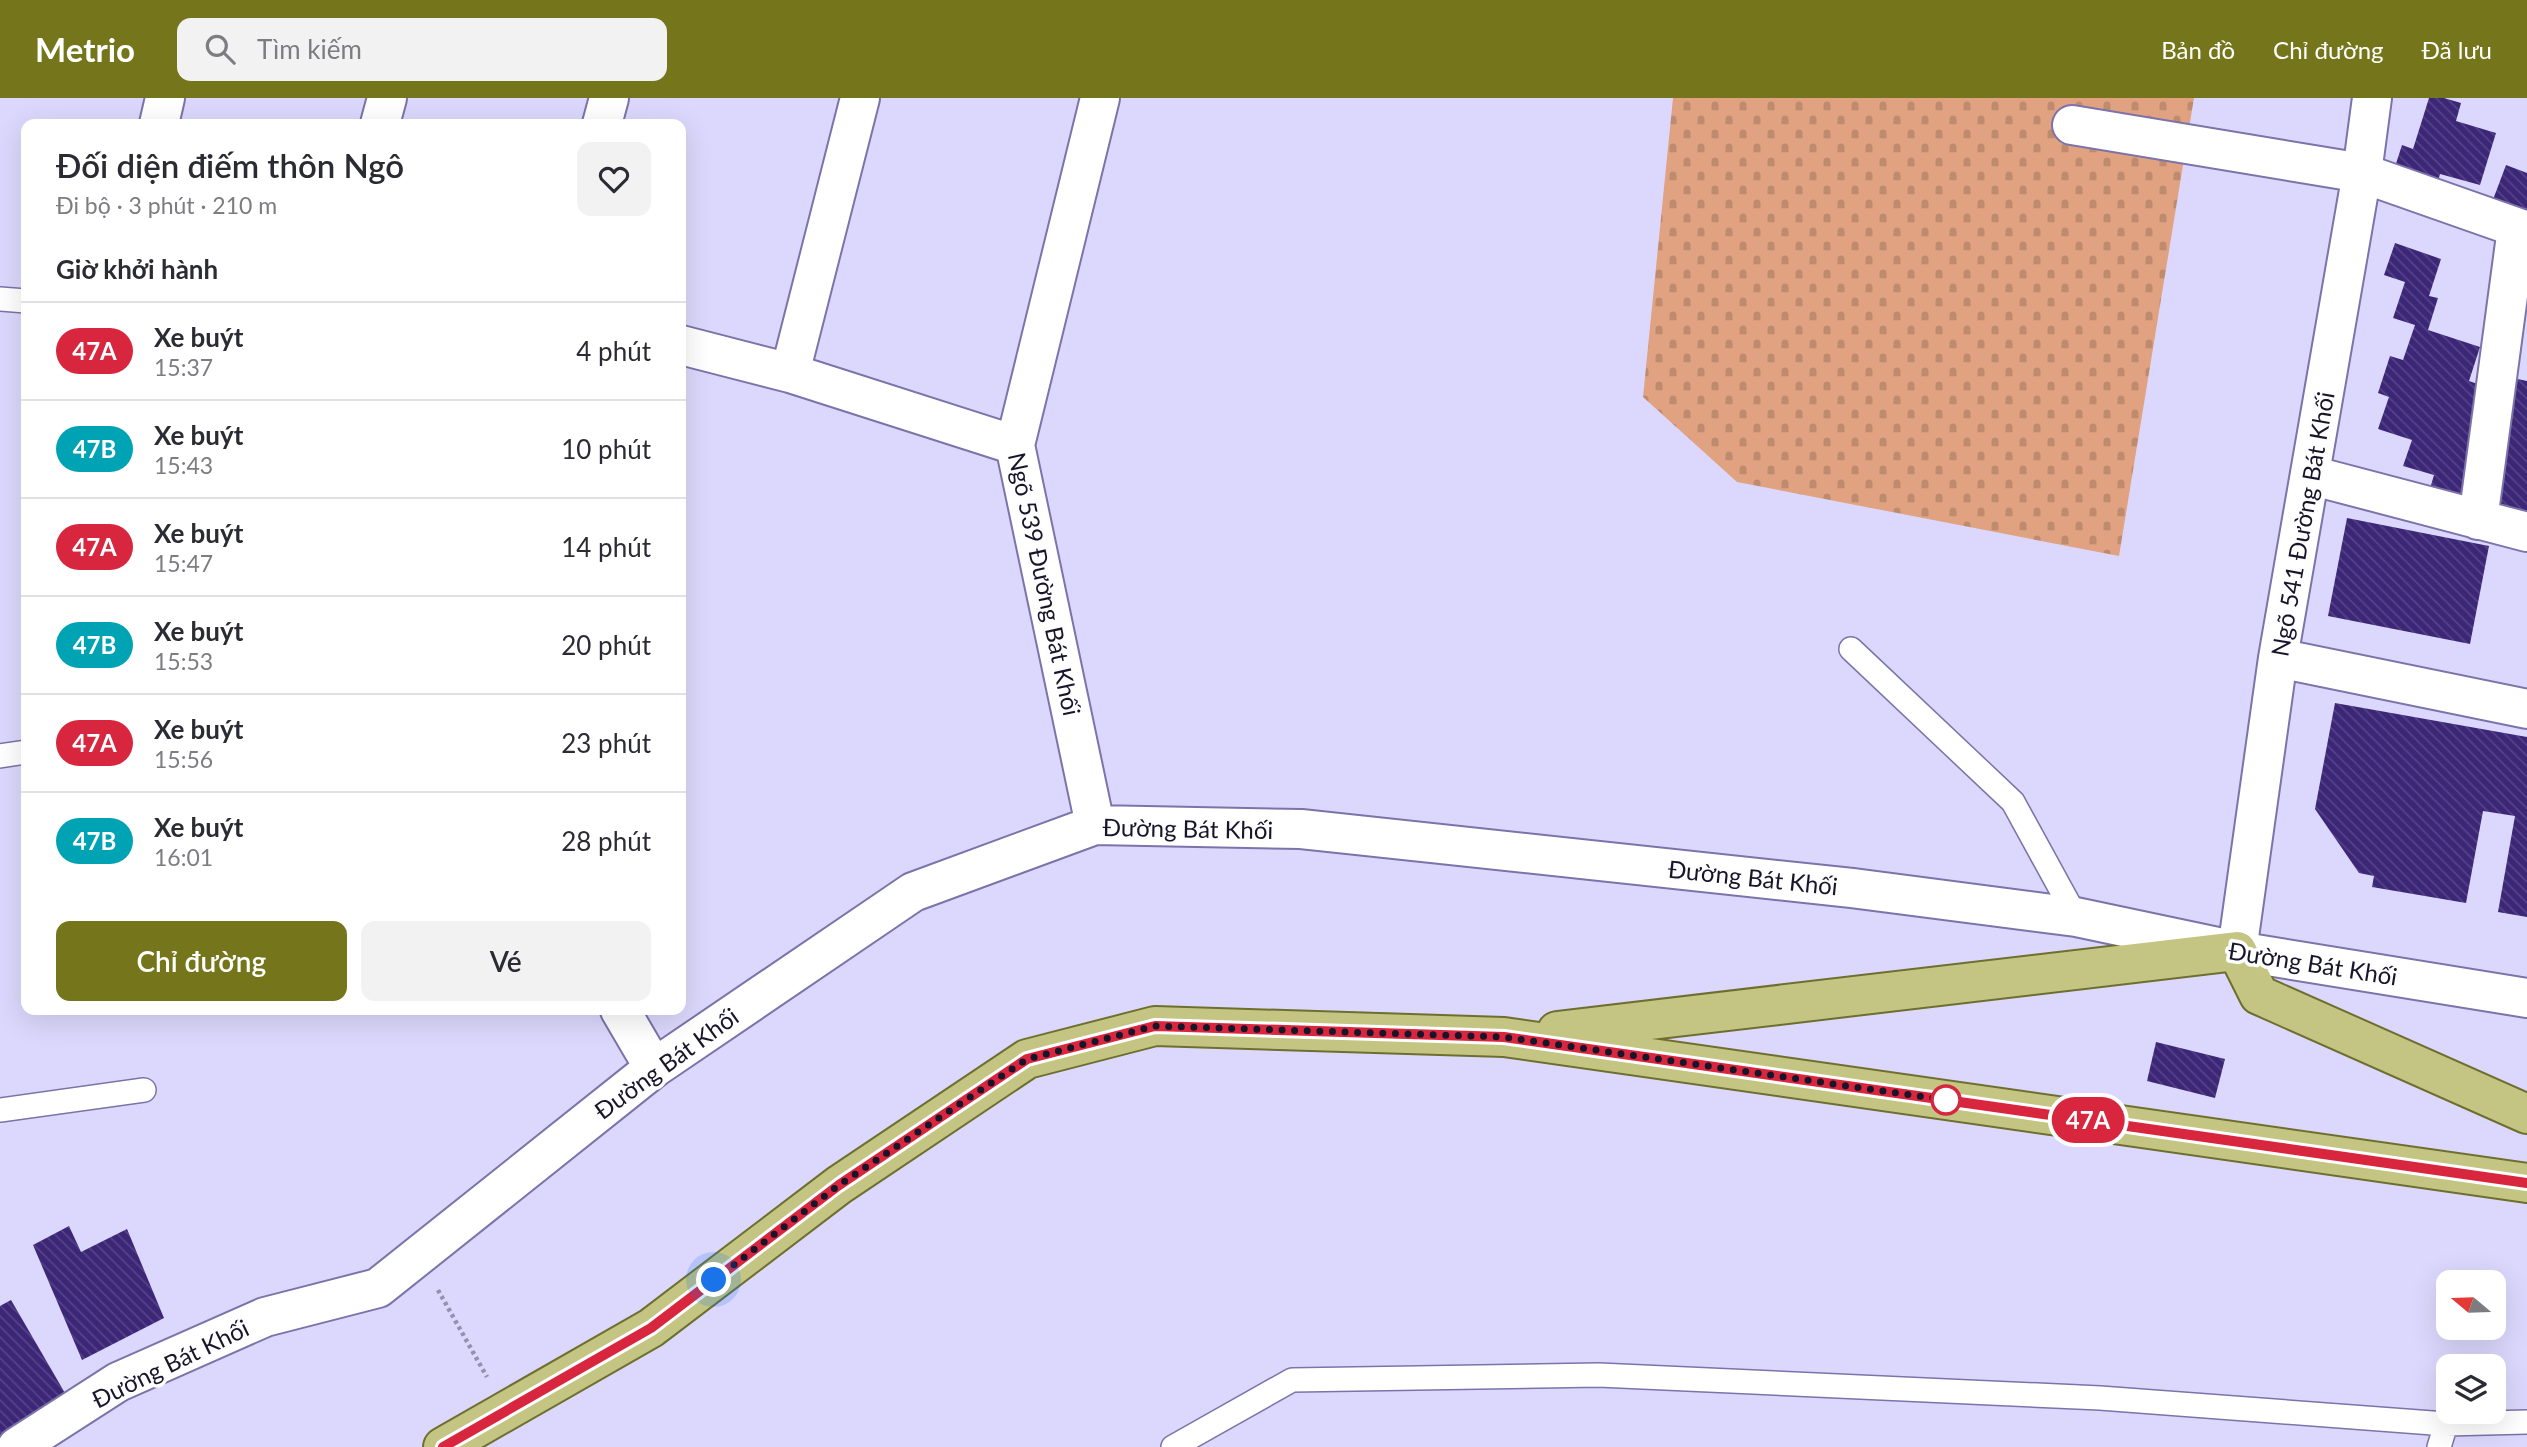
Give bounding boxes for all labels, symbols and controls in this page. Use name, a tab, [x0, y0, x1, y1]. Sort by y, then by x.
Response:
search box	[177, 18, 667, 81]
text: Metrio	[35, 29, 135, 69]
icon: search	[201, 30, 239, 68]
text: Tìm kiếm	[257, 33, 362, 65]
text: Bản đồ	[2161, 35, 2235, 64]
text: Chỉ đường	[2273, 35, 2384, 64]
text: Đã lưu	[2422, 35, 2492, 64]
button: heart	[577, 142, 651, 216]
text: Đối diện điếm thôn Ngô	[56, 145, 404, 185]
text: Đi bộ · 3 phút · 210 m	[56, 191, 277, 219]
text: Giờ khởi hành	[56, 253, 218, 285]
text: Xe buýt	[154, 321, 243, 353]
text: 4 phút	[576, 335, 651, 367]
text: 47A	[72, 336, 117, 365]
text: 15:37	[154, 353, 213, 381]
street label: Ngõ 541 Đường Bát Khối	[2264, 389, 2340, 659]
text: Xe buýt	[154, 419, 243, 451]
text: 10 phút	[561, 433, 651, 465]
text: 47B	[73, 434, 116, 463]
street label: Ngõ 539 Đường Bát Khối	[1003, 450, 1087, 718]
text: 15:43	[154, 451, 213, 479]
text: Xe buýt	[154, 517, 243, 549]
text: 14 phút	[561, 531, 651, 563]
text: 47A	[72, 532, 117, 561]
text: 15:47	[154, 549, 213, 577]
text: Xe buýt	[154, 615, 243, 647]
text: 20 phút	[561, 629, 651, 661]
text: 47B	[73, 630, 116, 659]
text: 15:53	[154, 647, 213, 675]
text: Xe buýt	[154, 713, 243, 745]
text: 23 phút	[561, 727, 651, 759]
text: 47A	[72, 728, 117, 757]
text: 15:56	[154, 745, 213, 773]
text: Xe buýt	[154, 811, 243, 843]
street label: Đường Bát Khối	[1102, 812, 1274, 844]
text: 28 phút	[561, 825, 651, 857]
text: 47B	[73, 826, 116, 855]
text: 16:01	[154, 843, 213, 871]
street label: Đường Bát Khối	[1667, 854, 1839, 900]
button: Chỉ đường	[56, 921, 347, 1001]
button: Vé	[361, 921, 651, 1001]
street label: Đường Bát Khối	[2227, 935, 2399, 991]
street label: Đường Bát Khối	[588, 1001, 744, 1125]
unlabelled marker	[1931, 1085, 1961, 1115]
line badge: 47A	[2048, 1097, 2128, 1143]
text: 47A	[2066, 1105, 2110, 1134]
your location	[696, 1262, 731, 1297]
north arrow	[2436, 1270, 2506, 1340]
map controls	[2436, 1270, 2506, 1424]
street label: Đường Bát Khối	[87, 1313, 253, 1413]
button: layers	[2436, 1354, 2506, 1424]

